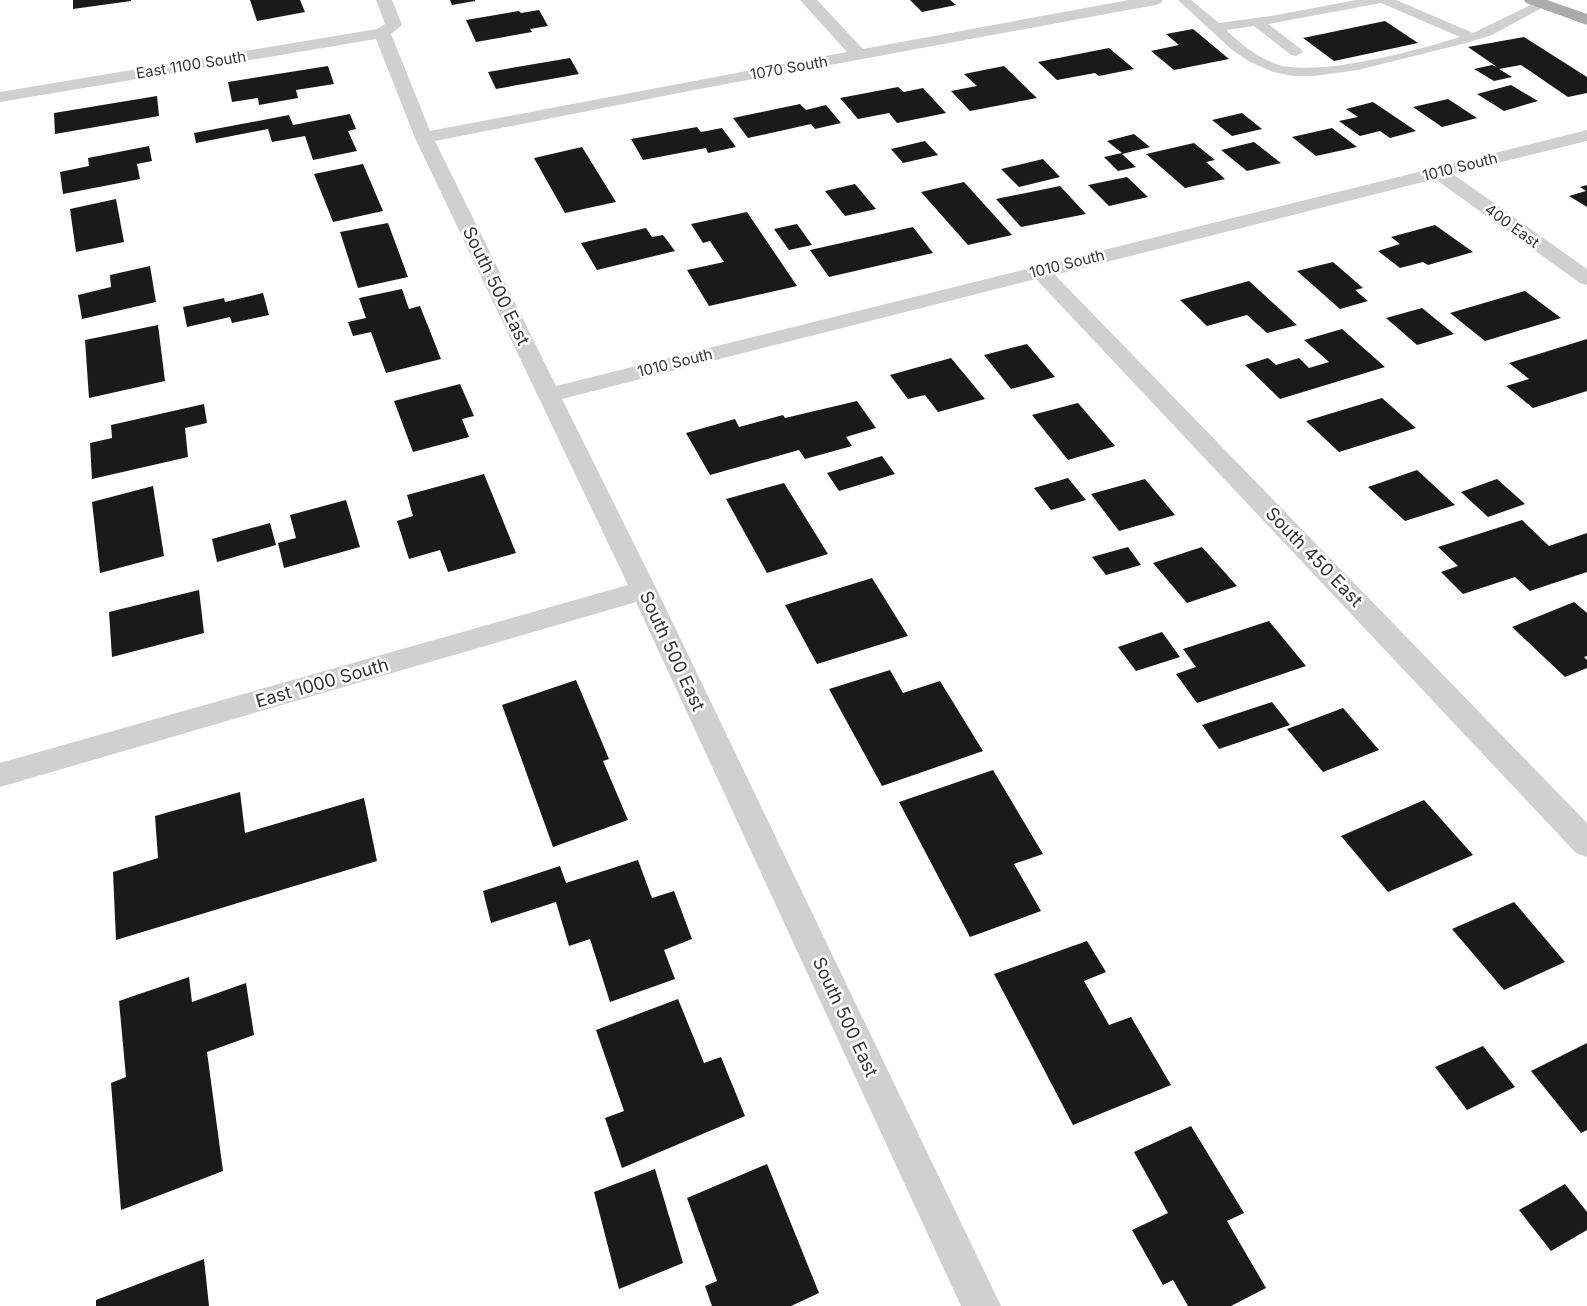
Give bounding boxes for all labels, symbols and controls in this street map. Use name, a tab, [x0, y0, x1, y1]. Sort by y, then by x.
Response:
street label: East 1100 South	[135, 46, 247, 83]
street label: 1070 South	[749, 51, 829, 84]
street label: 1010 South	[1420, 148, 1499, 185]
street label: 400 East	[1481, 199, 1543, 252]
street label: South 500 East	[459, 223, 534, 349]
street label: 1010 South	[1027, 245, 1106, 282]
street label: 1010 South	[635, 344, 714, 381]
street label: South 450 East	[1262, 503, 1367, 611]
street label: South 500 East	[636, 588, 709, 714]
street label: East 1000 South	[253, 653, 391, 712]
street label: South 500 East	[809, 954, 882, 1080]

